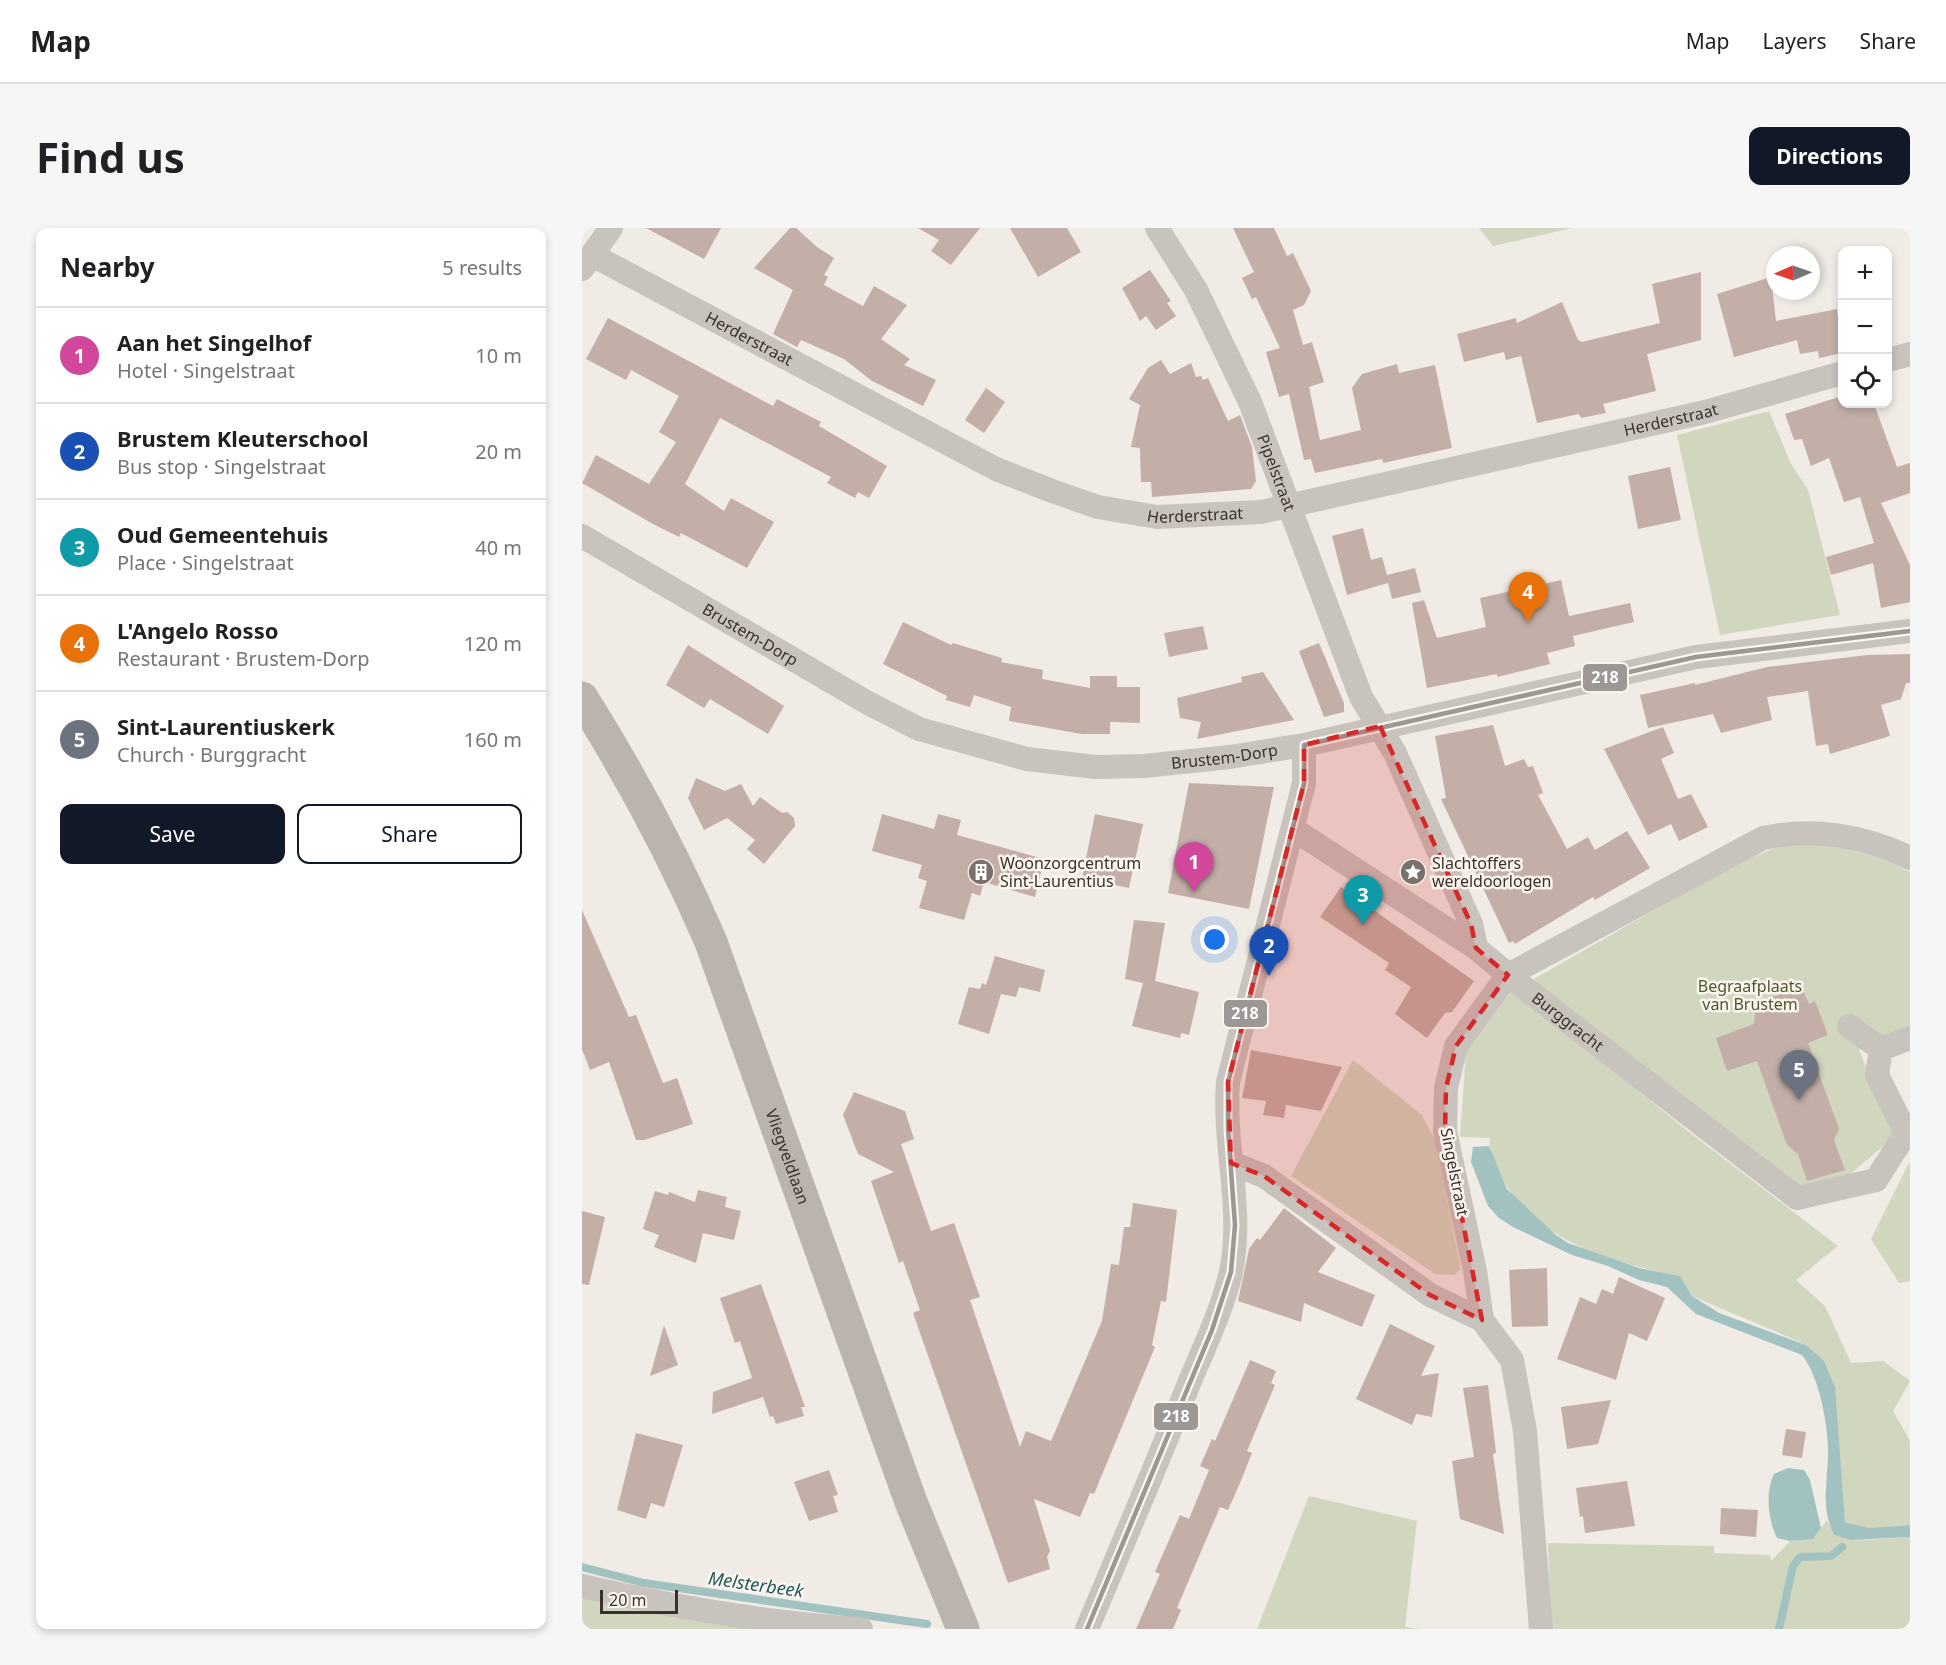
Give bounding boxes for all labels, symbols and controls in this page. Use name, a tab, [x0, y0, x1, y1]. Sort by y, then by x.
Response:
text: Map	[30, 22, 91, 60]
text: Map	[1686, 27, 1730, 55]
text: Layers	[1763, 27, 1827, 55]
text: Share	[1860, 27, 1916, 55]
button: Directions	[1749, 127, 1910, 185]
text: Find us	[36, 128, 185, 185]
north arrow	[1766, 246, 1820, 300]
map controls	[1838, 246, 1892, 408]
button: +	[1838, 246, 1892, 300]
text: Nearby	[60, 249, 155, 285]
text: 5 results	[442, 254, 522, 281]
button: −	[1838, 300, 1892, 354]
street label: Herderstraat	[702, 306, 797, 371]
text: Aan het Singelhof	[117, 327, 311, 357]
text: 1	[74, 342, 85, 369]
text: 10 m	[475, 342, 522, 369]
button: locate	[1838, 354, 1892, 408]
text: Hotel · Singelstraat	[117, 357, 295, 384]
street label: Herderstraat	[1621, 398, 1721, 441]
text: Brustem Kleuterschool	[117, 423, 369, 453]
street label: Pipelstraat	[1252, 431, 1301, 514]
text: 2	[74, 438, 85, 465]
text: 20 m	[475, 438, 522, 465]
text: Bus stop · Singelstraat	[117, 453, 326, 480]
street label: Herderstraat	[1145, 502, 1244, 528]
text: Oud Gemeentehuis	[117, 519, 328, 549]
text: 3	[74, 534, 85, 561]
text: 40 m	[475, 534, 522, 561]
text: Place · Singelstraat	[117, 549, 294, 576]
pin: 4	[1508, 572, 1548, 622]
street label: Brustem-Dorp	[698, 598, 802, 671]
text: L'Angelo Rosso	[117, 615, 278, 645]
text: 4	[74, 630, 85, 657]
text: 120 m	[464, 630, 522, 657]
text: Restaurant · Brustem-Dorp	[117, 645, 370, 672]
line badge: 218	[1582, 663, 1628, 692]
text: 218	[1591, 666, 1619, 688]
text: Sint-Laurentiuskerk	[117, 711, 335, 741]
text: 5	[74, 726, 85, 753]
text: 160 m	[464, 726, 522, 753]
street label: Brustem-Dorp	[1170, 738, 1279, 774]
text: Church · Burggracht	[117, 741, 306, 768]
button: Save	[60, 804, 285, 864]
button: Share	[297, 804, 522, 864]
pin: 1	[1174, 842, 1214, 892]
place label: Woonzorgcentrum Sint-Laurentius	[1000, 852, 1141, 892]
place label: Slachtoffers wereldoorlogen	[1432, 852, 1551, 892]
building icon: Woonzorgcentrum Sint-Laurentius	[966, 857, 996, 887]
place icon: Slachtoffers wereldoorlogen	[1398, 857, 1428, 887]
pin: 3	[1344, 876, 1382, 925]
your location	[1200, 925, 1229, 954]
pin: 2	[1250, 926, 1288, 976]
park label: Begraafplaats van Brustem	[1698, 975, 1802, 1015]
street label: Burggracht	[1528, 987, 1609, 1056]
line badge: 218	[1223, 999, 1268, 1028]
text: 218	[1231, 1002, 1259, 1024]
pin: 5	[1780, 1050, 1818, 1100]
street label: Vliegveldlaan	[760, 1106, 815, 1207]
street label: Singelstraat	[1436, 1126, 1474, 1218]
line badge: 218	[1153, 1402, 1199, 1431]
text: 218	[1162, 1405, 1190, 1427]
water label: Melsterbeek	[707, 1565, 806, 1603]
scale bar	[600, 1587, 678, 1614]
text: 20 m	[609, 1589, 646, 1611]

